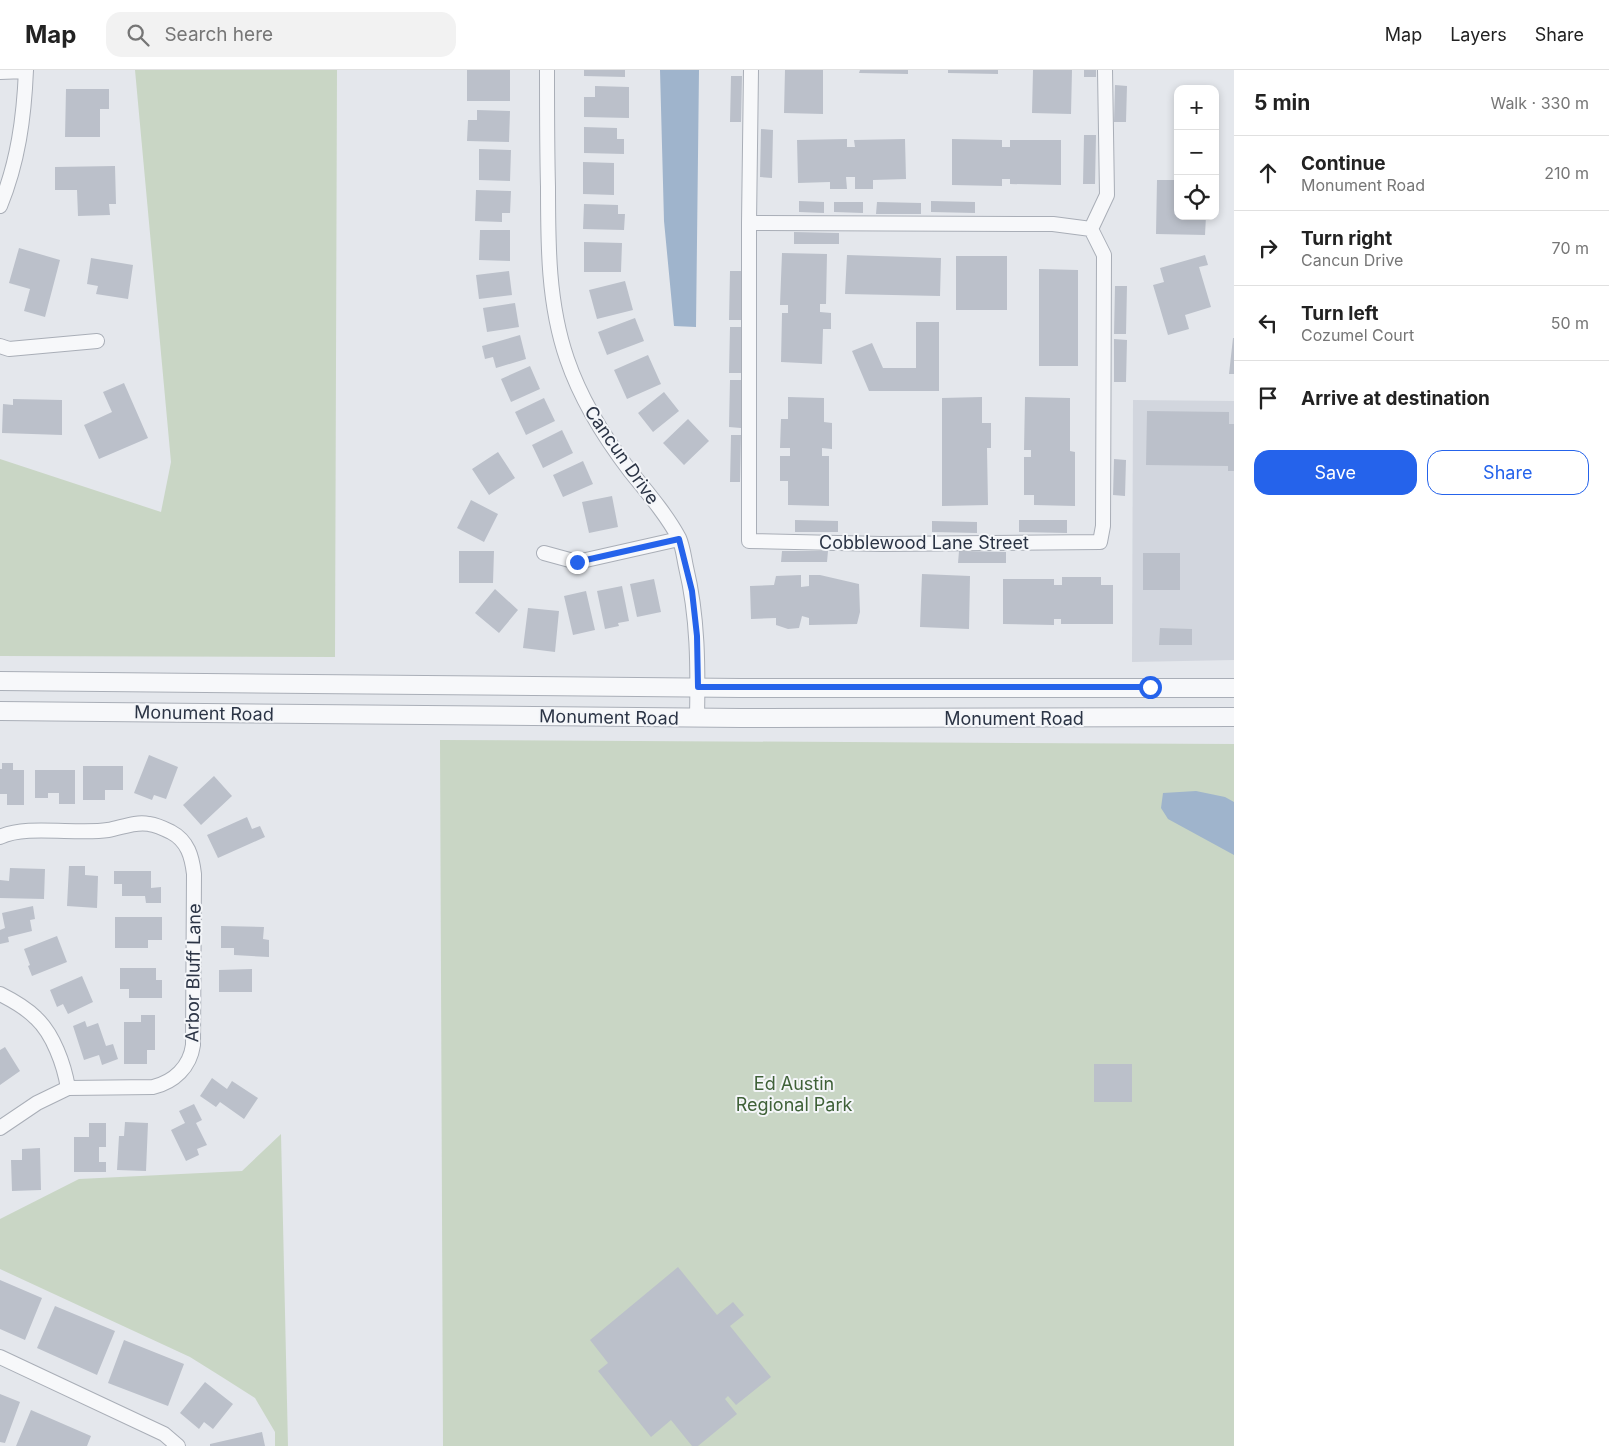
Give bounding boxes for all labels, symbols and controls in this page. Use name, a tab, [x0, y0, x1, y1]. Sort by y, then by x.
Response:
search box	[106, 12, 456, 57]
text: Map	[25, 20, 76, 49]
icon: search	[124, 21, 152, 49]
text: Search here	[164, 23, 273, 46]
text: Map	[1385, 24, 1422, 45]
text: Layers	[1450, 24, 1507, 45]
text: Share	[1535, 24, 1584, 45]
map controls	[1174, 85, 1219, 220]
button: +	[1174, 85, 1219, 130]
text: 5 min	[1254, 90, 1310, 115]
text: Walk · 330 m	[1490, 93, 1589, 113]
button: −	[1174, 130, 1219, 175]
text: Continue	[1301, 152, 1386, 175]
icon: ahead	[1254, 159, 1282, 187]
text: 210 m	[1544, 163, 1589, 183]
button: locate	[1174, 175, 1219, 220]
text: Monument Road	[1301, 175, 1425, 195]
text: Turn right	[1301, 227, 1392, 250]
icon: right	[1254, 234, 1282, 262]
text: 70 m	[1552, 238, 1589, 258]
text: Cancun Drive	[1301, 250, 1403, 270]
text: Turn left	[1301, 302, 1379, 325]
icon: left	[1254, 309, 1282, 337]
text: 50 m	[1551, 313, 1589, 333]
text: Cozumel Court	[1301, 325, 1414, 345]
icon: arrive	[1254, 384, 1282, 412]
text: Arrive at destination	[1301, 387, 1490, 410]
street label: Cancun Drive	[580, 402, 664, 508]
button: Save	[1254, 450, 1417, 495]
button: Share	[1427, 450, 1589, 495]
street label: Cobblewood Lane Street	[819, 532, 1029, 553]
route end	[566, 551, 589, 574]
route start	[1139, 676, 1162, 699]
street label: Monument Road	[134, 701, 274, 725]
street label: Monument Road	[539, 705, 679, 729]
street label: Monument Road	[944, 708, 1084, 729]
street label: Arbor Bluff Lane	[181, 903, 205, 1043]
park label: Ed Austin Regional Park	[736, 1073, 852, 1115]

